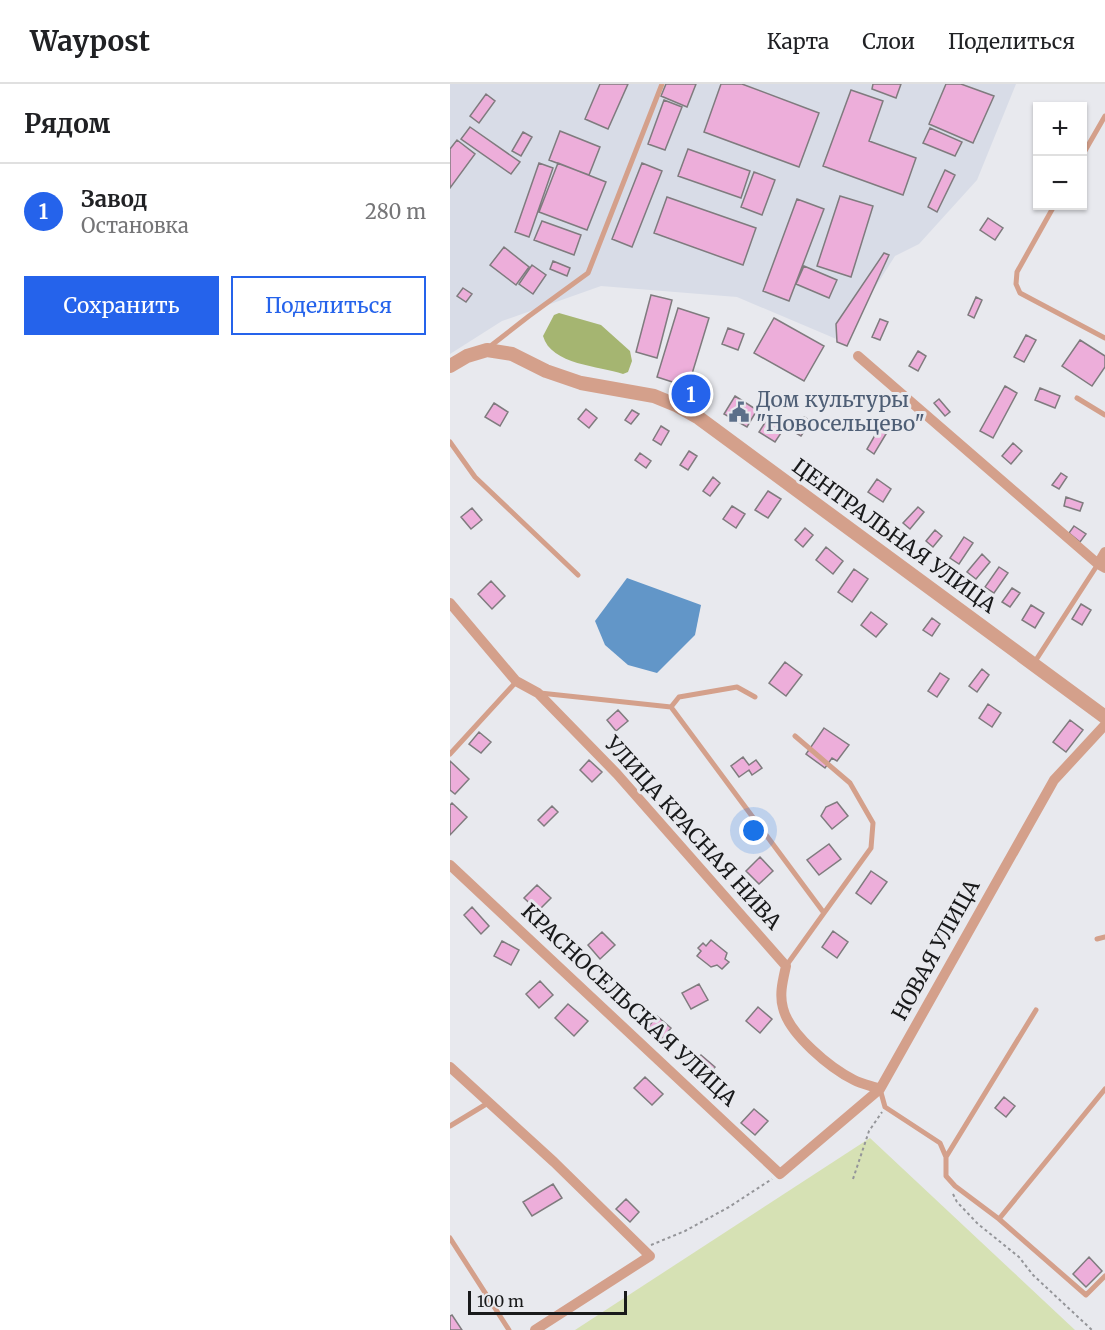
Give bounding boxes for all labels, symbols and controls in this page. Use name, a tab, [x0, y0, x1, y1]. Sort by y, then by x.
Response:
text: Waypost	[30, 23, 150, 59]
text: Карта	[767, 28, 829, 55]
text: Слои	[862, 28, 915, 55]
text: Поделиться	[948, 28, 1075, 55]
map controls	[1033, 102, 1087, 210]
button: +	[1033, 102, 1087, 156]
text: Рядом	[24, 107, 110, 140]
button: −	[1033, 156, 1087, 210]
text: Завод	[81, 185, 148, 213]
text: 1	[39, 199, 48, 224]
text: 280 m	[365, 199, 426, 224]
text: Остановка	[81, 213, 189, 238]
button: Сохранить	[24, 276, 219, 335]
button: Поделиться	[231, 276, 426, 335]
pin: 1	[672, 372, 710, 416]
place label: Дом культуры "Новосельцево"	[756, 386, 925, 437]
public building icon: Дом культуры "Новосельцево"	[727, 400, 751, 424]
street label: ЦЕНТРАЛЬНАЯ УЛИЦА	[787, 453, 1002, 619]
street label: УЛИЦА КРАСНАЯ НИВА	[599, 730, 788, 935]
your location	[739, 816, 768, 845]
street label: НОВАЯ УЛИЦА	[886, 874, 985, 1025]
street label: КРАСНОСЕЛЬСКАЯ УЛИЦА	[516, 898, 743, 1112]
scale bar	[468, 1288, 627, 1316]
text: 100 m	[477, 1291, 524, 1311]

